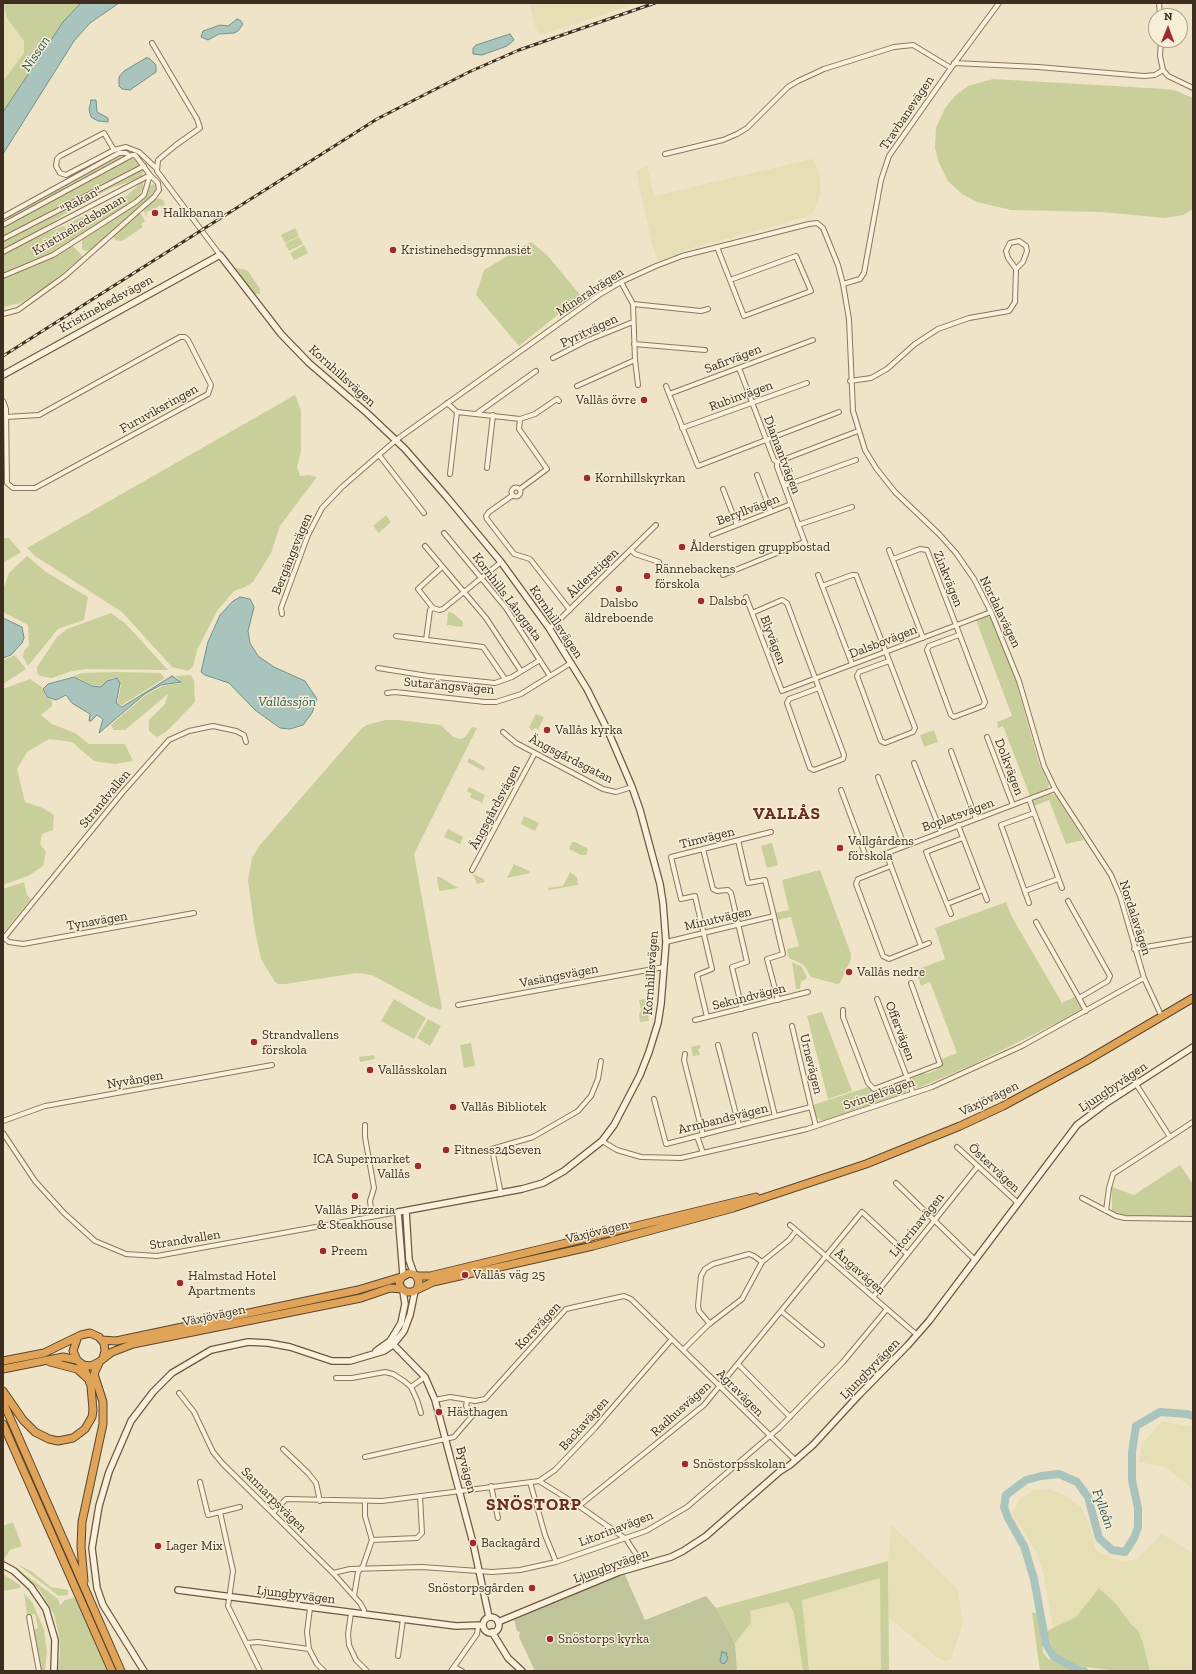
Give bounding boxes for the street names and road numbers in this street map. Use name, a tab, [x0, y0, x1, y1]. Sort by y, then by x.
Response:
street label: Travbanevägen	[876, 73, 938, 153]
street label: "Rakan"	[58, 183, 104, 217]
street label: Kristinehedsbanan	[30, 191, 128, 259]
street label: Mineralvägen	[553, 264, 627, 320]
street label: Kristinehedsvägen	[56, 272, 156, 336]
street label: Pyritvägen	[558, 311, 620, 351]
street label: Safirvägen	[702, 341, 764, 377]
street label: Kornhillsvägen	[305, 342, 379, 410]
street label: Rubinvägen	[707, 377, 775, 415]
street label: Furuviksringen	[117, 381, 201, 437]
street label: Diamantvägen	[760, 414, 804, 496]
street label: Beryllvägen	[714, 491, 782, 529]
street label: Bergängsvägen	[269, 511, 315, 597]
street label: Ålderstigen	[564, 545, 622, 601]
street label: Zinkvägen	[930, 549, 966, 609]
street label: Kornhills Långgata	[469, 550, 545, 644]
street label: Nordalavägen	[976, 574, 1024, 650]
street label: Kornhillsvägen	[526, 582, 586, 662]
street label: Blyvägen	[757, 613, 789, 667]
street label: Dalsbovägen	[847, 622, 919, 662]
street label: Sutarängsvägen	[403, 674, 495, 698]
street label: Ängsgårdsgatan	[526, 731, 616, 787]
street label: Dolkvägen	[991, 736, 1027, 798]
street label: Ängsgårdsvägen	[466, 762, 524, 852]
street label: Strandvallen	[76, 767, 134, 831]
street label: Boplatsvägen	[920, 795, 996, 835]
street label: Timvägen	[678, 824, 736, 852]
street label: Nordalavägen	[1116, 879, 1154, 957]
street label: Minutvägen	[683, 904, 753, 934]
street label: Tynavägen	[65, 908, 129, 934]
street label: Kornhillsvägen	[640, 930, 662, 1016]
street label: Vasängsvägen	[518, 961, 600, 991]
street label: Sekundvägen	[711, 980, 787, 1014]
street label: Offervägen	[882, 999, 918, 1063]
street label: Urnevägen	[796, 1032, 826, 1096]
street label: Ljungbyvägen	[1076, 1058, 1150, 1116]
street label: Nyvången	[106, 1067, 164, 1093]
street label: Svingelvägen	[841, 1074, 917, 1114]
street label: Växjövägen	[957, 1078, 1021, 1120]
street label: Armbandsvägen	[676, 1100, 770, 1138]
street label: Östervägen	[965, 1140, 1023, 1196]
street label: Litorinavägen	[886, 1190, 948, 1260]
street label: Växjövägen	[564, 1217, 630, 1247]
street label: Strandvallen	[149, 1227, 221, 1253]
street label: Ängavägen	[831, 1246, 889, 1298]
street label: Korsvägen	[512, 1299, 564, 1353]
street label: Växjövägen	[181, 1302, 247, 1330]
street label: Ljungbyvägen	[837, 1335, 903, 1403]
street label: Agravägen	[713, 1366, 767, 1420]
street label: Radhusvägen	[648, 1378, 714, 1440]
street label: Backavägen	[556, 1394, 612, 1454]
street label: Byvägen	[452, 1445, 480, 1495]
street label: Sannarpsvägen	[238, 1464, 310, 1536]
street label: Litorinavägen	[577, 1508, 655, 1550]
street label: Ljungbyvägen	[571, 1545, 651, 1587]
street label: Ljungbyvägen	[256, 1582, 336, 1608]

